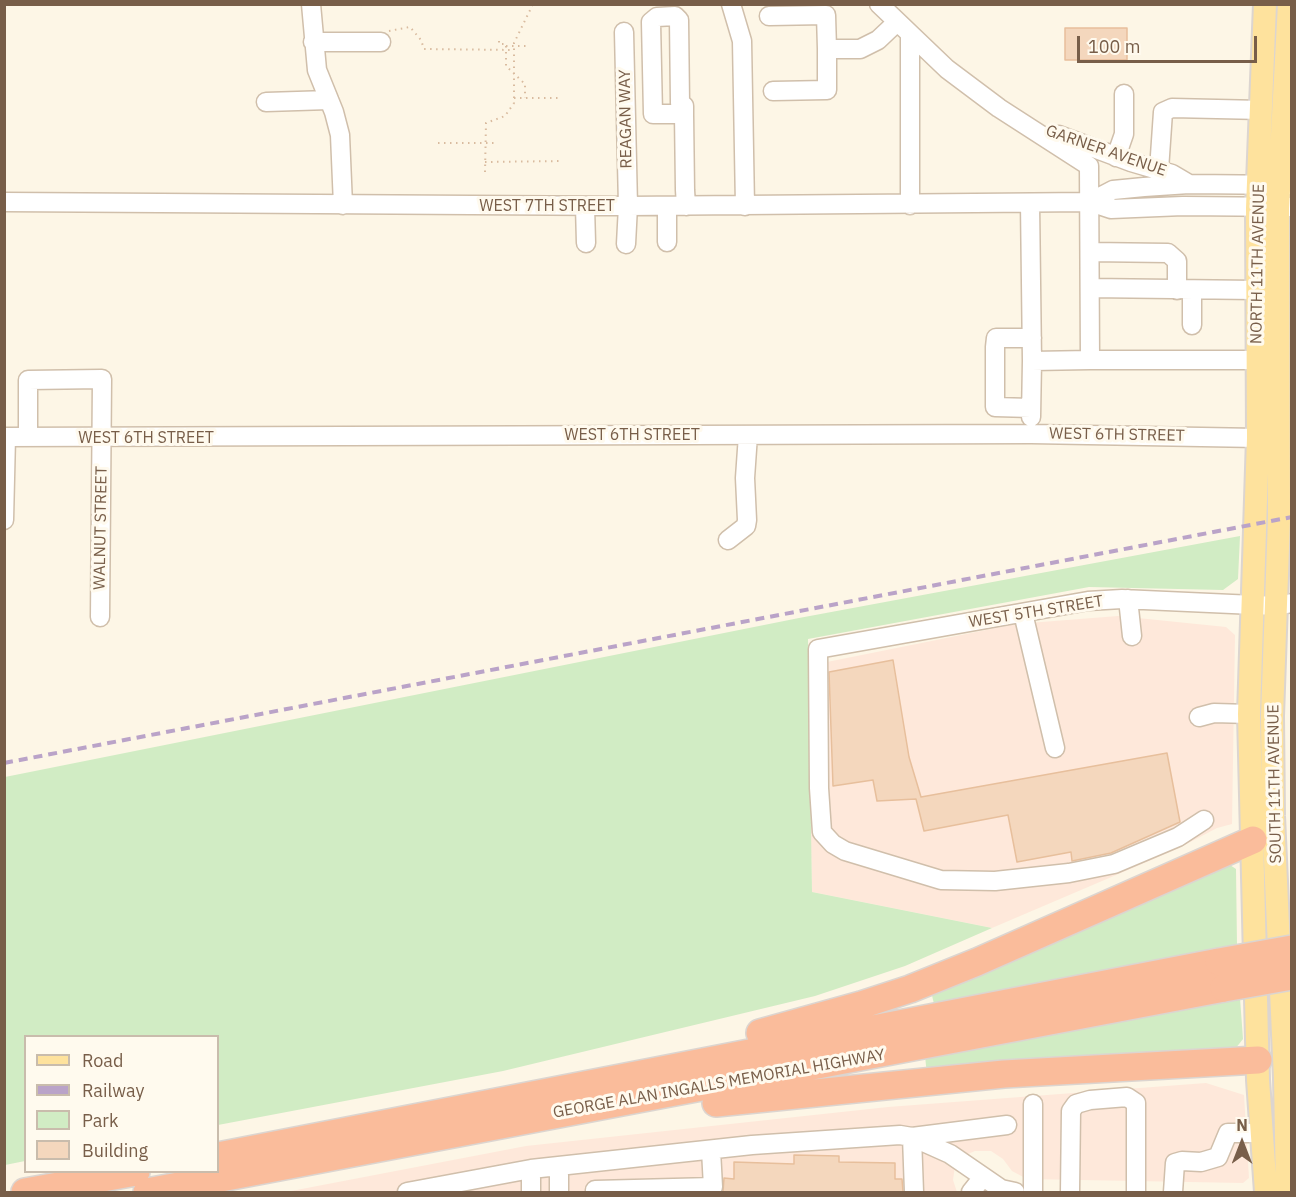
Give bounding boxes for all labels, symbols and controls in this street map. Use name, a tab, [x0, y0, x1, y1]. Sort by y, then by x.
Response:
scale bar	[1080, 24, 1260, 62]
text: 100 m	[1088, 35, 1140, 58]
street label: REAGAN WAY	[616, 69, 636, 169]
street label: GARNER AVENUE	[1043, 121, 1169, 181]
street label: NORTH 11TH AVENUE	[1247, 184, 1269, 344]
street label: WEST 7TH STREET	[479, 196, 615, 216]
street label: WEST 6TH STREET	[1049, 424, 1185, 446]
street label: WEST 6TH STREET	[564, 425, 700, 445]
street label: WEST 6TH STREET	[78, 428, 214, 448]
street label: WALNUT STREET	[90, 466, 112, 590]
street label: WEST 5TH STREET	[967, 592, 1105, 632]
street label: SOUTH 11TH AVENUE	[1264, 704, 1286, 864]
legend	[24, 1035, 219, 1173]
street label: GEORGE ALAN INGALLS MEMORIAL HIGHWAY	[552, 1045, 886, 1123]
text: Road	[82, 1049, 123, 1072]
text: Railway	[82, 1079, 144, 1102]
text: Park	[82, 1109, 118, 1132]
north arrow	[1212, 1113, 1272, 1173]
text: N	[1236, 1115, 1248, 1135]
text: Building	[82, 1139, 148, 1162]

